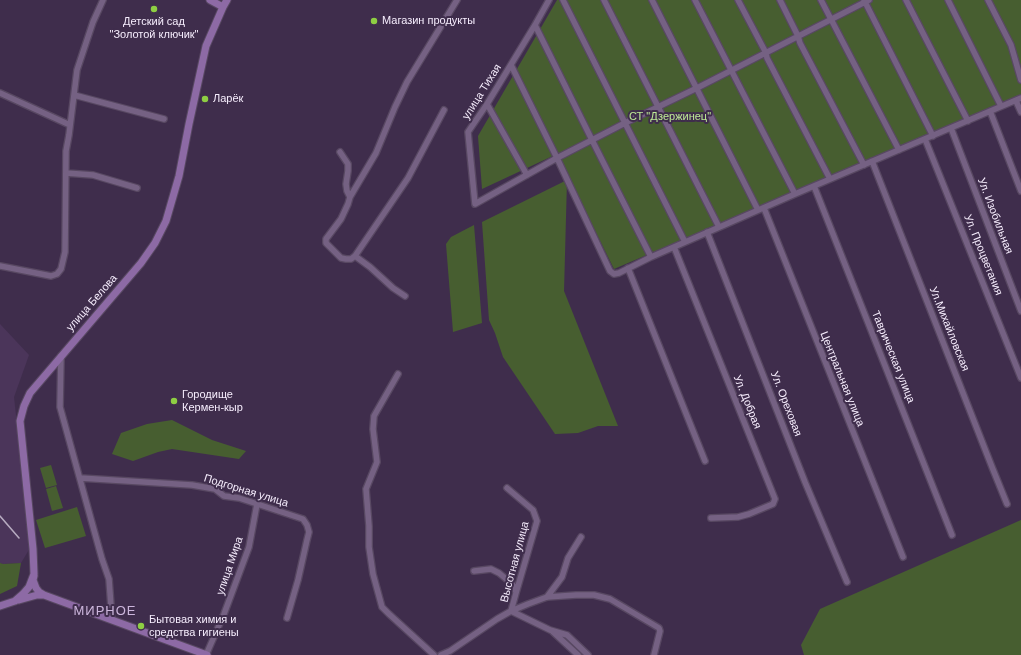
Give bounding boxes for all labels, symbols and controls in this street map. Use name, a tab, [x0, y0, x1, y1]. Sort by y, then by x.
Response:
marker: Детский сад "Золотой ключик"	[149, 4, 159, 14]
place label: Магазин продукты	[382, 14, 475, 28]
place label: Детский сад "Золотой ключик"	[109, 15, 199, 41]
marker: Магазин продукты	[369, 16, 379, 26]
street label: улица Тихая	[460, 62, 504, 122]
place label: Ларёк	[213, 92, 243, 106]
marker: Ларёк	[200, 94, 210, 104]
park label: СТ "Дзержинец"	[629, 110, 711, 124]
street label: Ул. Изобильная	[974, 176, 1016, 256]
street label: Ул. Процветания	[961, 213, 1005, 297]
street label: улица Белова	[64, 272, 120, 334]
street label: Ул.Михайловская	[926, 285, 972, 373]
street label: Таврическая улица	[868, 309, 918, 405]
street label: Центральная улица	[817, 330, 867, 428]
street label: Ул. Ореховая	[768, 370, 804, 438]
street label: Ул. Добрая	[730, 373, 764, 431]
place label: Городище Кермен-кыр	[182, 388, 243, 414]
marker: Городище Кермен-кыр	[169, 396, 179, 406]
street label: Подгорная улица	[202, 472, 290, 510]
street label: Высотная улица	[498, 520, 532, 604]
street label: улица Мира	[214, 535, 246, 597]
district label: МИРНОЕ	[73, 603, 137, 619]
place label: Бытовая химия и средства гигиены	[149, 613, 239, 639]
marker: Бытовая химия и средства гигиены	[136, 621, 146, 631]

